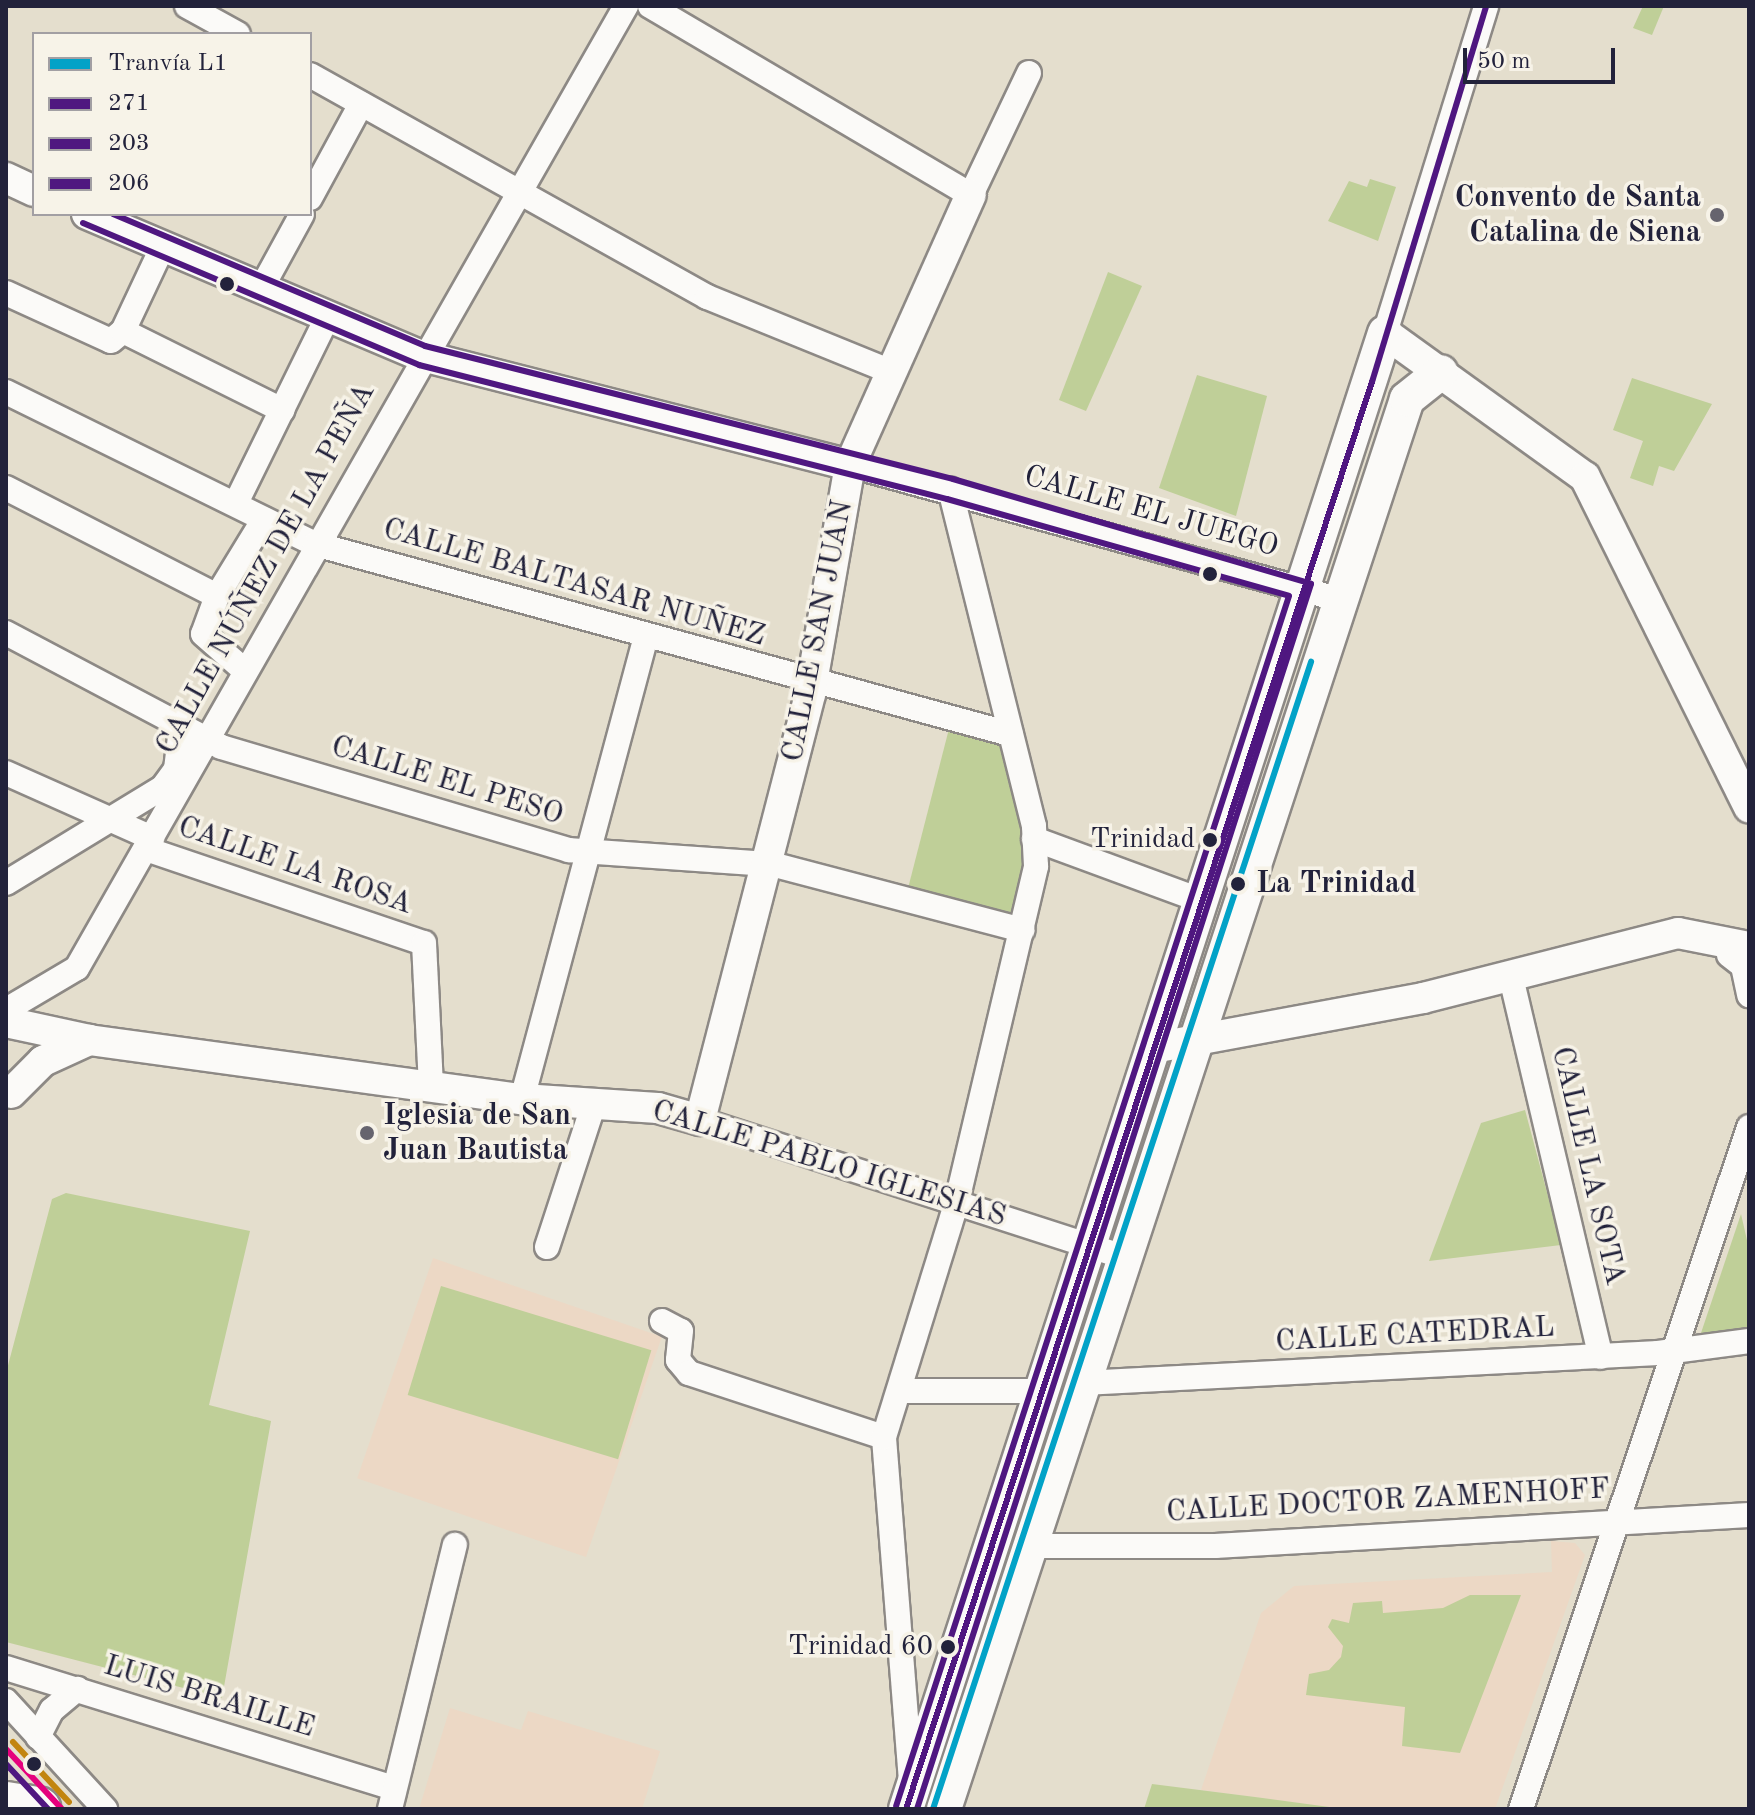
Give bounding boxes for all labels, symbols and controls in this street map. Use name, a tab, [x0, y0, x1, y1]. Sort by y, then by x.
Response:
legend	[32, 32, 312, 216]
scale bar	[1467, 32, 1619, 82]
text: 50 m	[1477, 50, 1531, 74]
text: Tranvía L1	[108, 52, 228, 76]
text: 271	[108, 92, 150, 116]
text: 203	[108, 132, 150, 156]
text: 206	[108, 172, 150, 196]
place label: Convento de Santa Catalina de Siena	[1455, 180, 1701, 250]
marker: Convento de Santa Catalina de Siena	[1708, 206, 1726, 224]
unlabelled marker	[219, 276, 235, 292]
street label: CALLE NÚÑEZ DE LA PEÑA	[149, 377, 383, 761]
street label: CALLE EL JUEGO	[1020, 458, 1282, 566]
street label: CALLE SAN JUAN	[775, 497, 861, 765]
street label: CALLE BALTASAR NUÑEZ	[379, 511, 769, 655]
unlabelled marker	[1202, 566, 1218, 582]
street label: CALLE EL PESO	[327, 729, 567, 833]
street label: CALLE LA ROSA	[173, 809, 417, 923]
place label: Trinidad	[1090, 823, 1195, 857]
marker: Trinidad	[1202, 832, 1218, 848]
place label: La Trinidad	[1256, 866, 1416, 902]
marker: La Trinidad	[1227, 873, 1249, 895]
street label: CALLE LA SOTA	[1543, 1043, 1633, 1289]
street label: CALLE PABLO IGLESIAS	[648, 1093, 1010, 1235]
place label: Iglesia de San Juan Bautista	[383, 1098, 571, 1168]
marker: Iglesia de San Juan Bautista	[358, 1124, 376, 1142]
street label: CALLE CATEDRAL	[1274, 1310, 1556, 1360]
street label: CALLE DOCTOR ZAMENHOFF	[1165, 1471, 1611, 1531]
place label: Trinidad 60	[788, 1630, 933, 1664]
marker: Trinidad 60	[940, 1639, 956, 1655]
street label: LUIS BRAILLE	[99, 1648, 319, 1746]
unlabelled marker	[26, 1756, 42, 1772]

